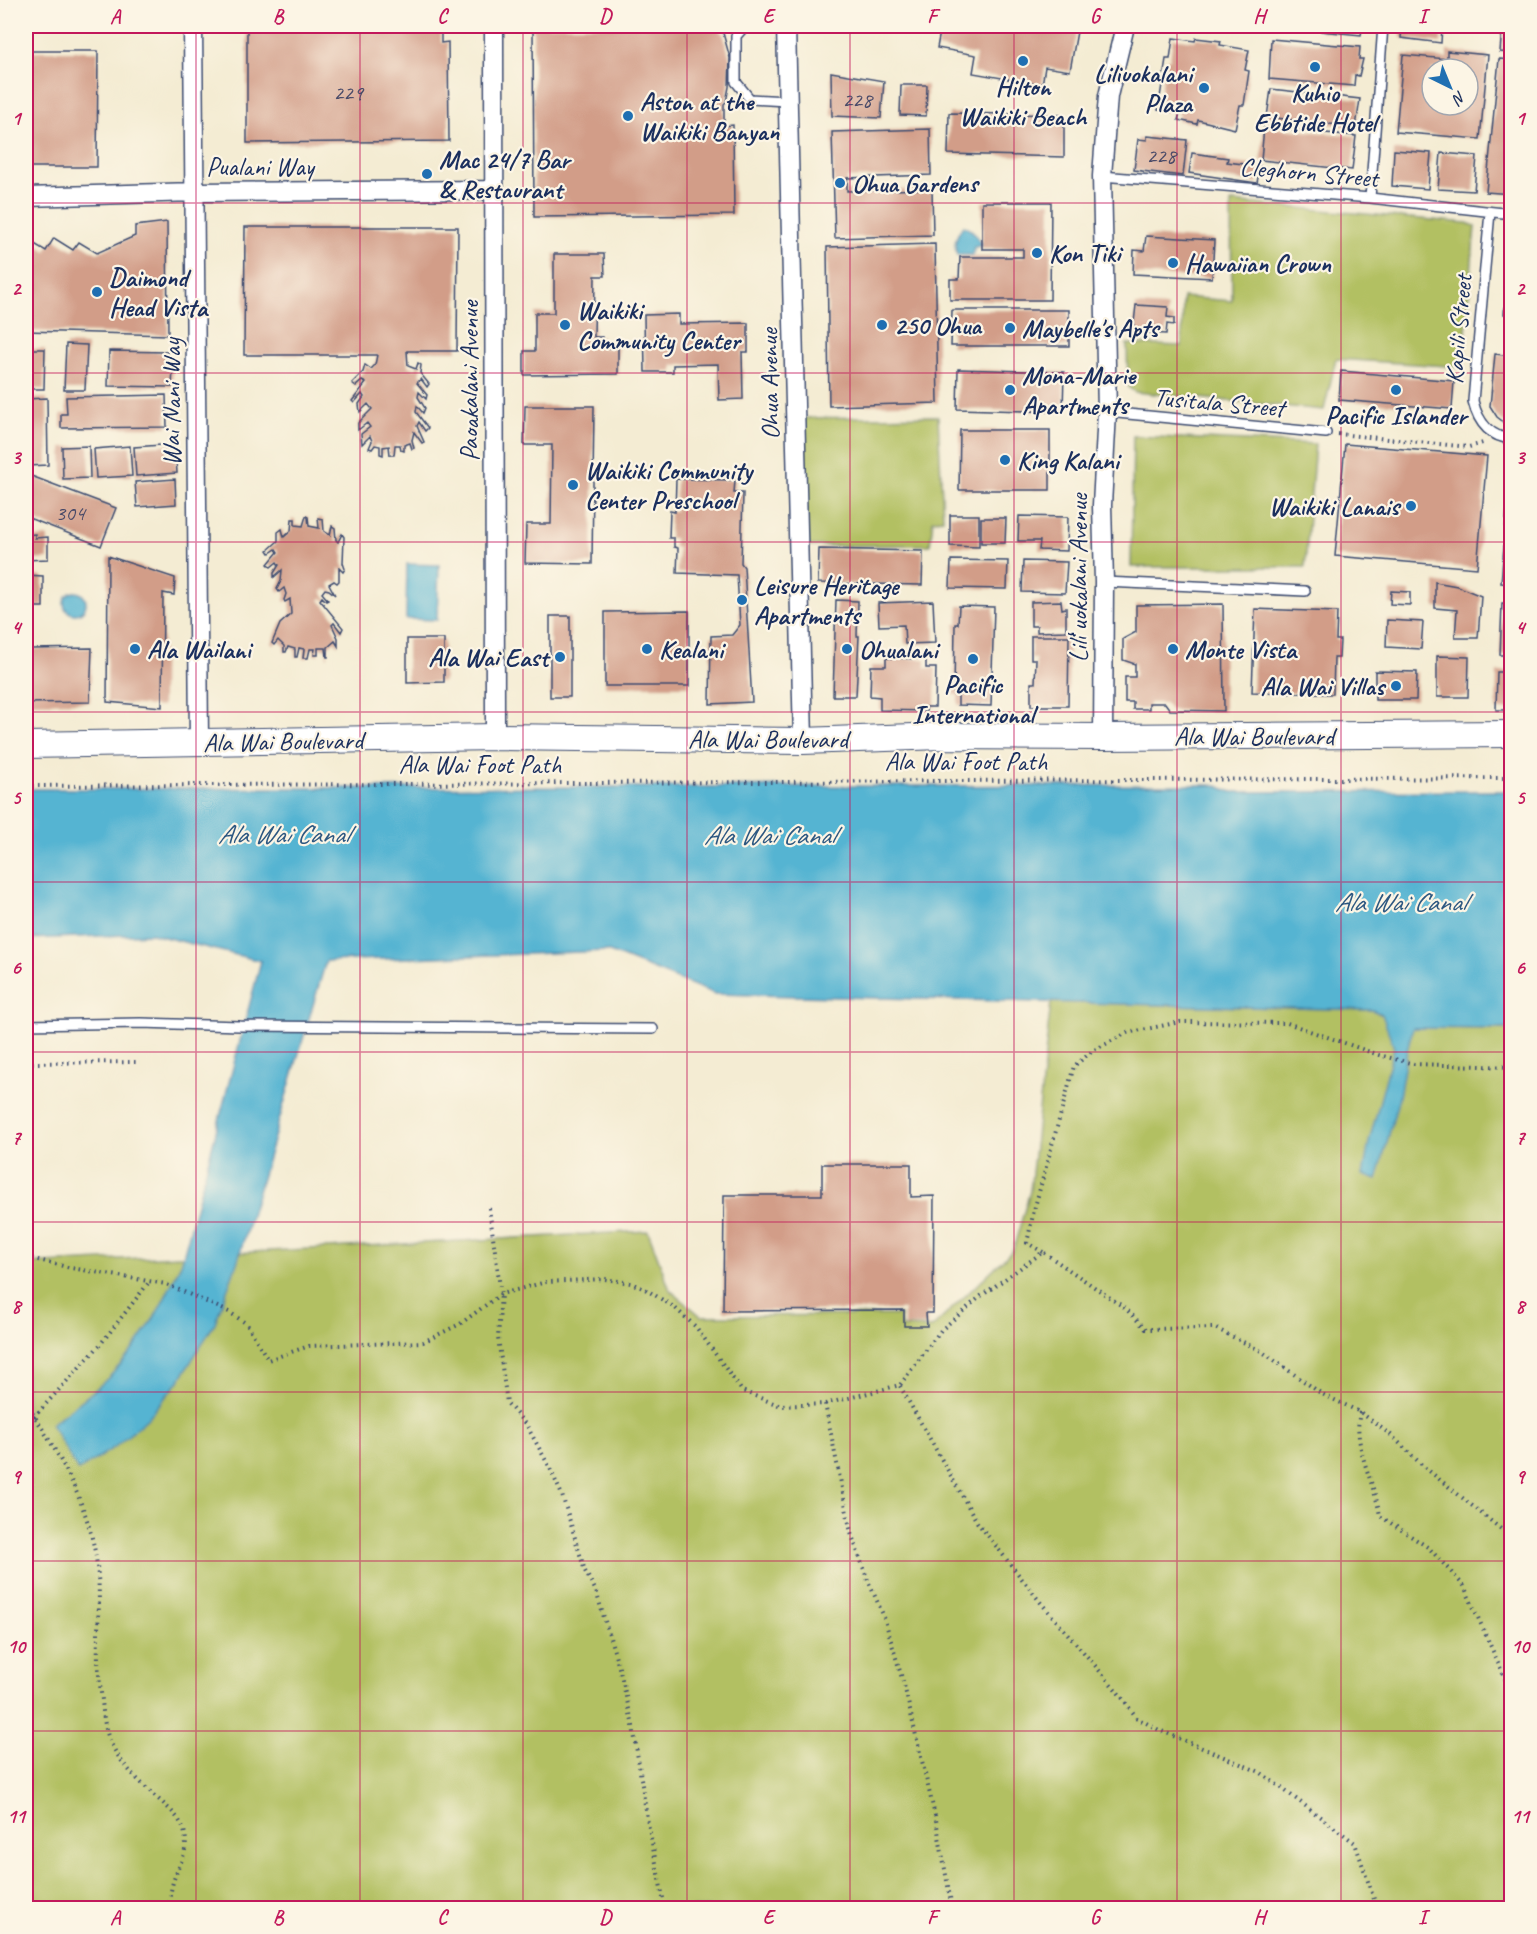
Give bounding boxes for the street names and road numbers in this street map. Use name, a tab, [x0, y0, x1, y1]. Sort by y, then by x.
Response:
street label: Pualani Way	[206, 150, 316, 183]
street label: Cleghorn Street	[1238, 150, 1382, 195]
street label: Kapili Street	[1437, 271, 1480, 385]
street label: Paoakalani Avenue	[453, 299, 486, 461]
street label: Ohua Avenue	[752, 326, 787, 440]
street label: Wai Nani Way	[155, 336, 188, 466]
street label: Tusitala Street	[1152, 380, 1289, 425]
street label: Liliʻuokalani Avenue	[1062, 492, 1095, 662]
street label: Ala Wai Boulevard	[1174, 720, 1338, 753]
street label: Ala Wai Boulevard	[688, 723, 852, 756]
street label: Ala Wai Boulevard	[203, 724, 367, 759]
street label: Ala Wai Foot Path	[885, 745, 1048, 778]
street label: Ala Wai Foot Path	[399, 748, 562, 781]

